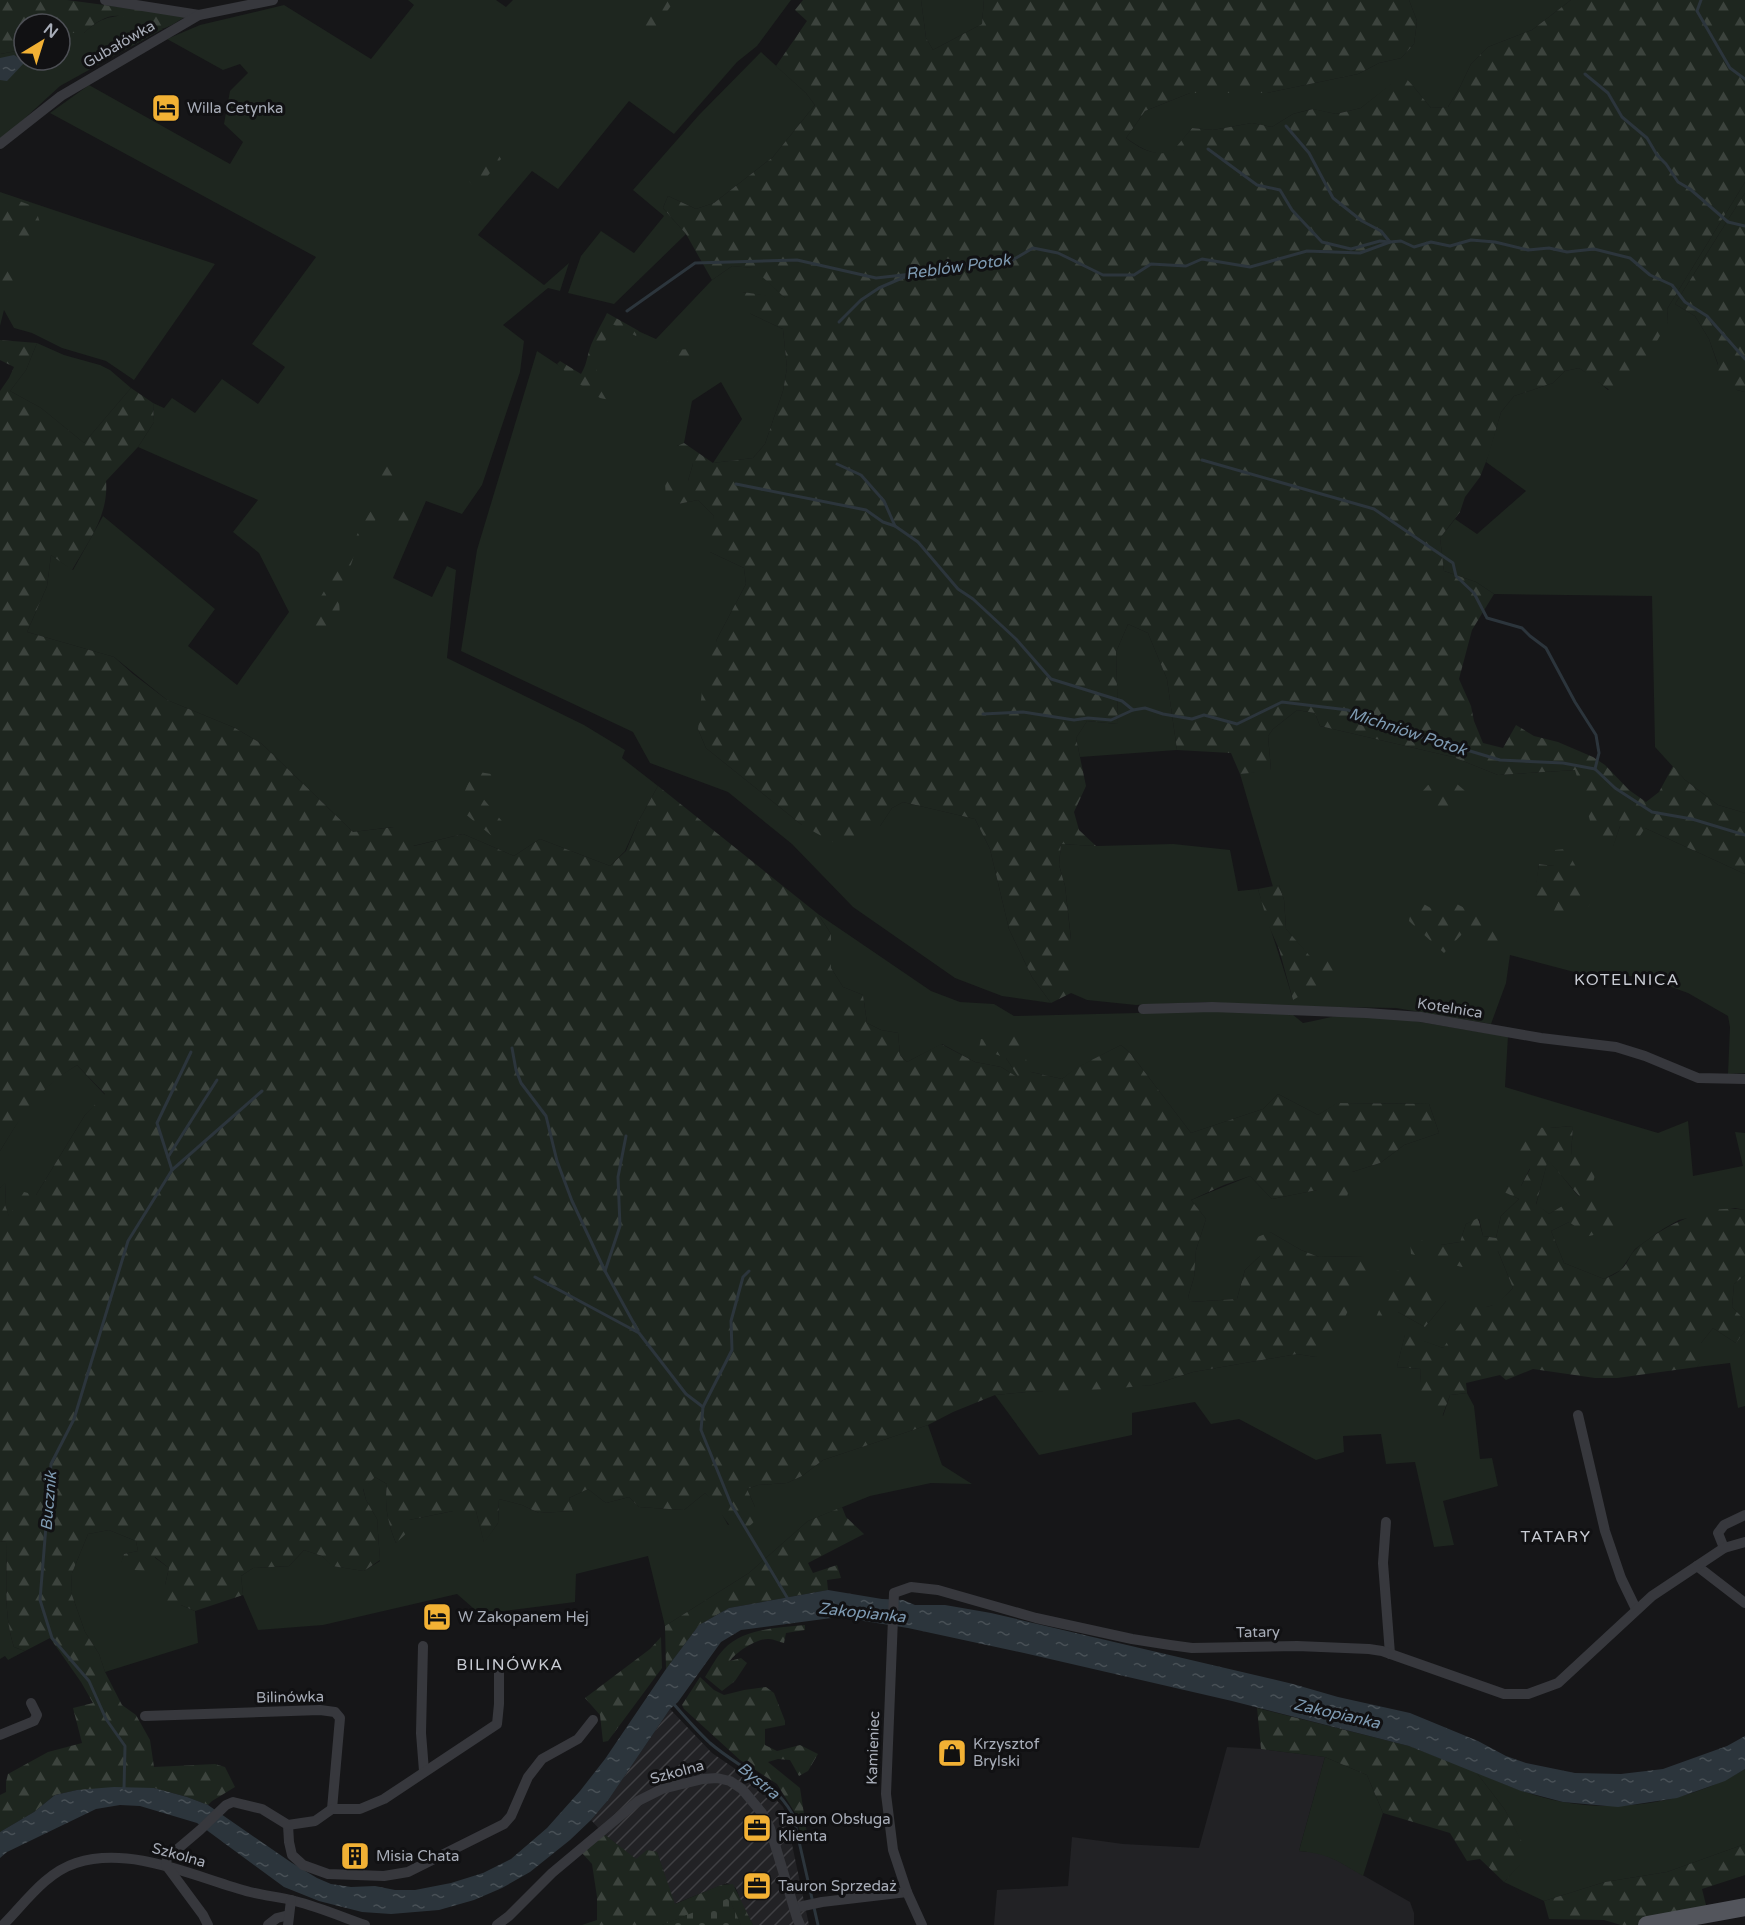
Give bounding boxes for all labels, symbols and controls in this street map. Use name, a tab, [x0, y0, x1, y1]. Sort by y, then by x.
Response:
north arrow	[12, 12, 72, 72]
street label: Gubałówka	[80, 16, 158, 72]
text: N	[39, 19, 62, 43]
hotel icon: Willa Cetynka	[150, 92, 182, 124]
place label: Willa Cetynka	[187, 99, 284, 117]
water label: Reblów Potok	[904, 250, 1013, 284]
water label: Michniów Potok	[1346, 704, 1470, 761]
district label: KOTELNICA	[1574, 970, 1680, 990]
street label: Kotelnica	[1416, 994, 1484, 1022]
water label: Bucznik	[36, 1469, 62, 1532]
district label: TATARY	[1520, 1527, 1592, 1547]
water label: Zakopianka	[817, 1598, 908, 1628]
hotel icon: W Zakopanem Hej	[421, 1601, 453, 1633]
place label: W Zakopanem Hej	[458, 1608, 589, 1626]
street label: Tatary	[1236, 1623, 1280, 1641]
district label: BILINÓWKA	[456, 1655, 564, 1675]
street label: Bilinówka	[256, 1687, 324, 1707]
water label: Zakopianka	[1292, 1694, 1383, 1734]
street label: Kamieniec	[863, 1711, 883, 1785]
place label: Krzysztof Brylski	[973, 1735, 1040, 1770]
shop icon: Krzysztof Brylski	[936, 1737, 968, 1769]
street label: Szkolna	[648, 1756, 706, 1788]
water label: Bystra	[733, 1758, 784, 1804]
place label: Tauron Obsługa Klienta	[778, 1810, 891, 1845]
office icon: Tauron Obsługa Klienta	[741, 1812, 773, 1844]
street label: Szkolna	[150, 1839, 208, 1871]
building icon: Misia Chata	[339, 1840, 371, 1872]
place label: Misia Chata	[376, 1847, 459, 1865]
office icon: Tauron Sprzedaż	[741, 1870, 773, 1902]
place label: Tauron Sprzedaż	[778, 1877, 897, 1895]

